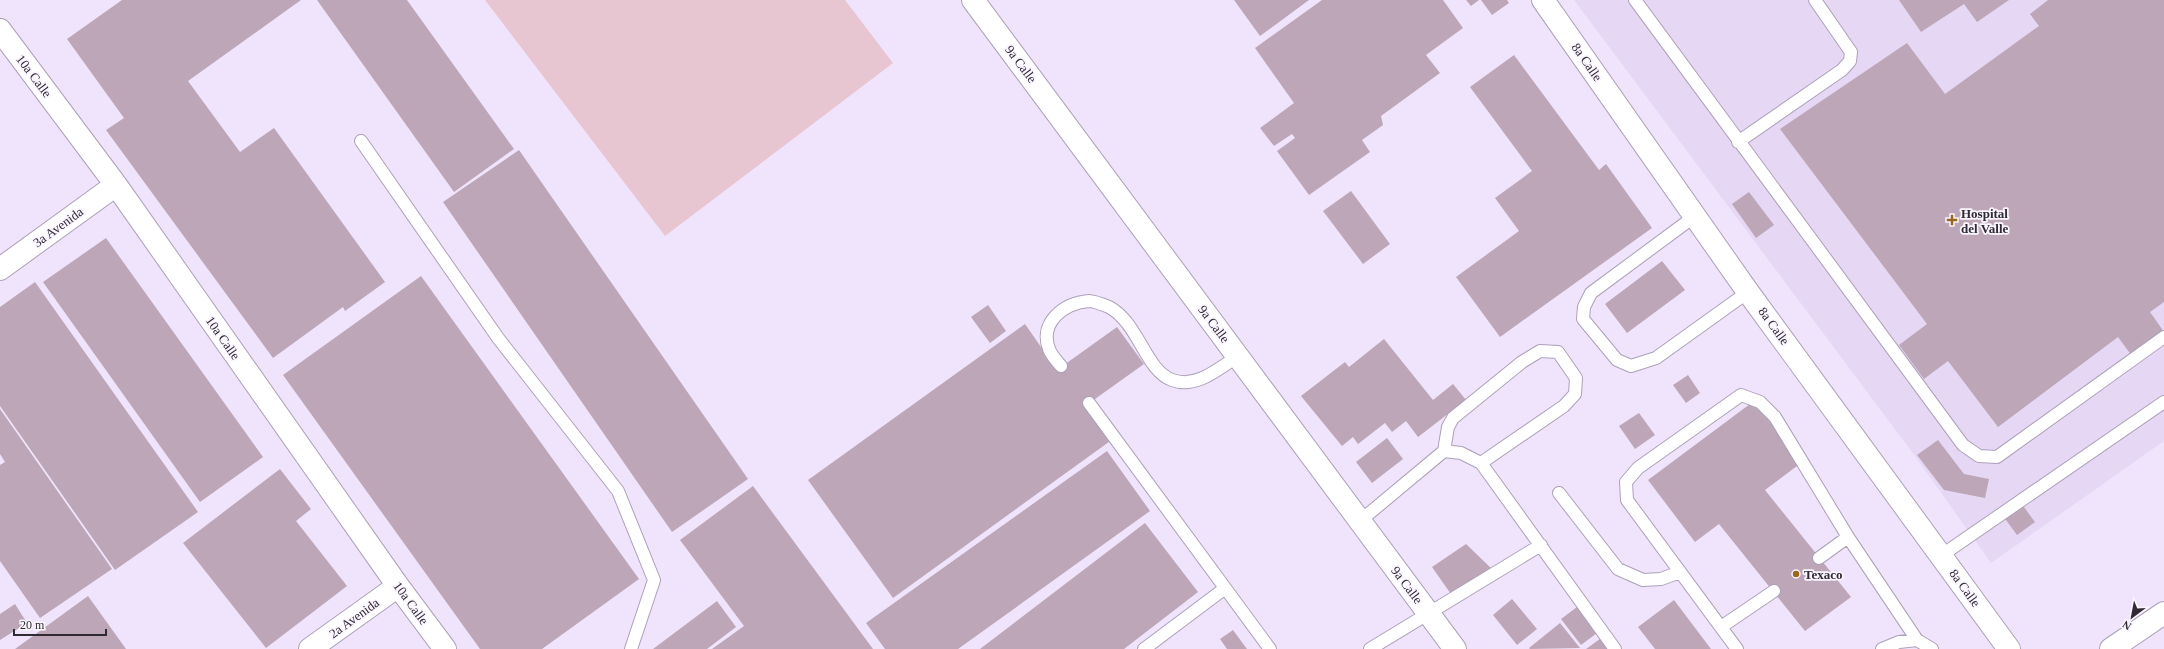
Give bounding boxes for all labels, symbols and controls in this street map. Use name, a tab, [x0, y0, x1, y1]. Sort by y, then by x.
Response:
street label: 8a Calle	[1569, 40, 1606, 84]
street label: 9a Calle	[1002, 42, 1040, 86]
street label: 10a Calle	[13, 52, 55, 100]
street label: 3a Avenida	[30, 204, 86, 250]
place label: Hospital del Valle	[1961, 206, 2009, 236]
marker: Hospital del Valle	[1946, 214, 1958, 226]
street label: 9a Calle	[1195, 302, 1233, 346]
street label: 8a Calle	[1755, 304, 1793, 348]
street label: 10a Calle	[203, 313, 243, 363]
street label: 9a Calle	[1388, 563, 1426, 607]
street label: 8a Calle	[1946, 566, 1984, 610]
place label: Texaco	[1804, 567, 1843, 582]
marker: Texaco	[1791, 569, 1801, 579]
street label: 10a Calle	[390, 579, 432, 628]
street label: 2a Avenida	[326, 595, 382, 641]
north arrow	[2112, 597, 2152, 637]
scale bar	[14, 611, 106, 637]
text: 20 m	[20, 618, 45, 632]
text: N	[2120, 618, 2133, 633]

